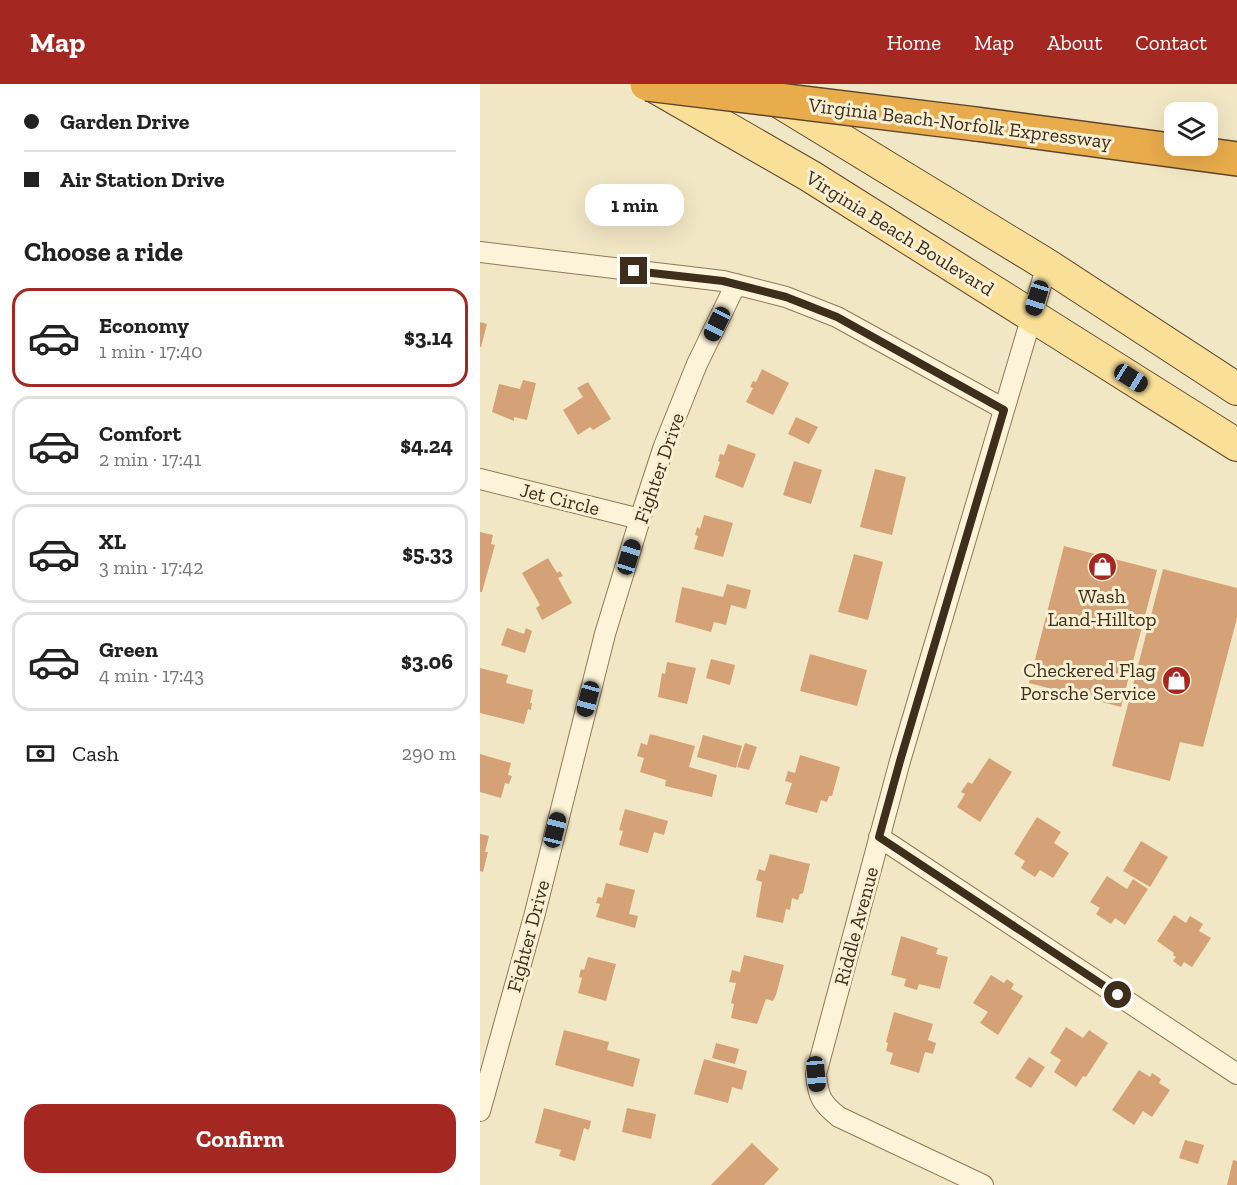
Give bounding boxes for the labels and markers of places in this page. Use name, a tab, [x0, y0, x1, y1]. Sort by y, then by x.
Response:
shop icon: Wash Land-Hilltop	[1086, 550, 1118, 582]
place label: Wash Land-Hilltop	[1047, 584, 1157, 631]
place label: Checkered Flag Porsche Service	[1020, 658, 1156, 705]
shop icon: Checkered Flag Porsche Service	[1161, 665, 1193, 697]

